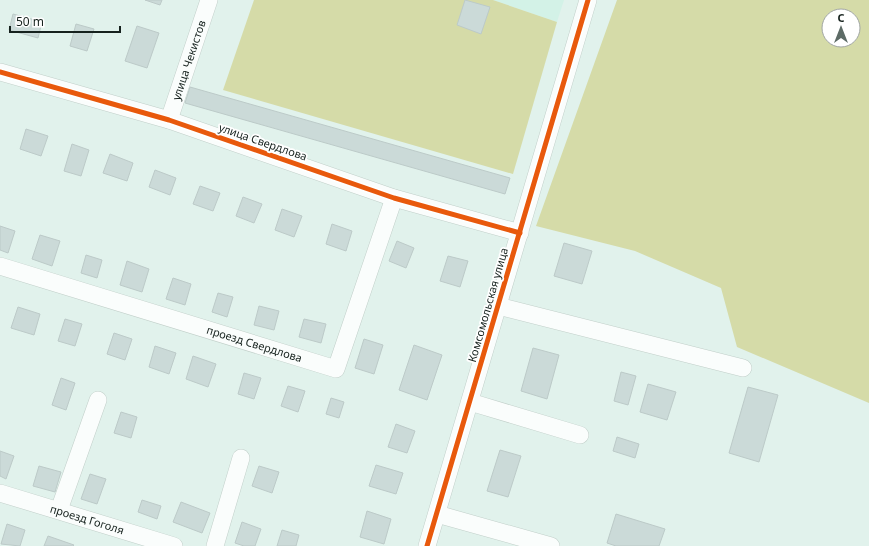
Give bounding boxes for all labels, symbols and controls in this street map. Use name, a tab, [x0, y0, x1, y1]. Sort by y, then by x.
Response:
scale bar	[10, 8, 120, 34]
north arrow	[821, 8, 861, 48]
text: С	[837, 10, 845, 25]
text: 50 m	[16, 13, 44, 30]
street label: улица Чекистов	[168, 18, 209, 102]
street label: улица Свердлова	[217, 119, 309, 164]
street label: Комсомольская улица	[464, 246, 511, 364]
street label: проезд Свердлова	[205, 322, 304, 365]
street label: проезд Гоголя	[48, 501, 126, 537]

